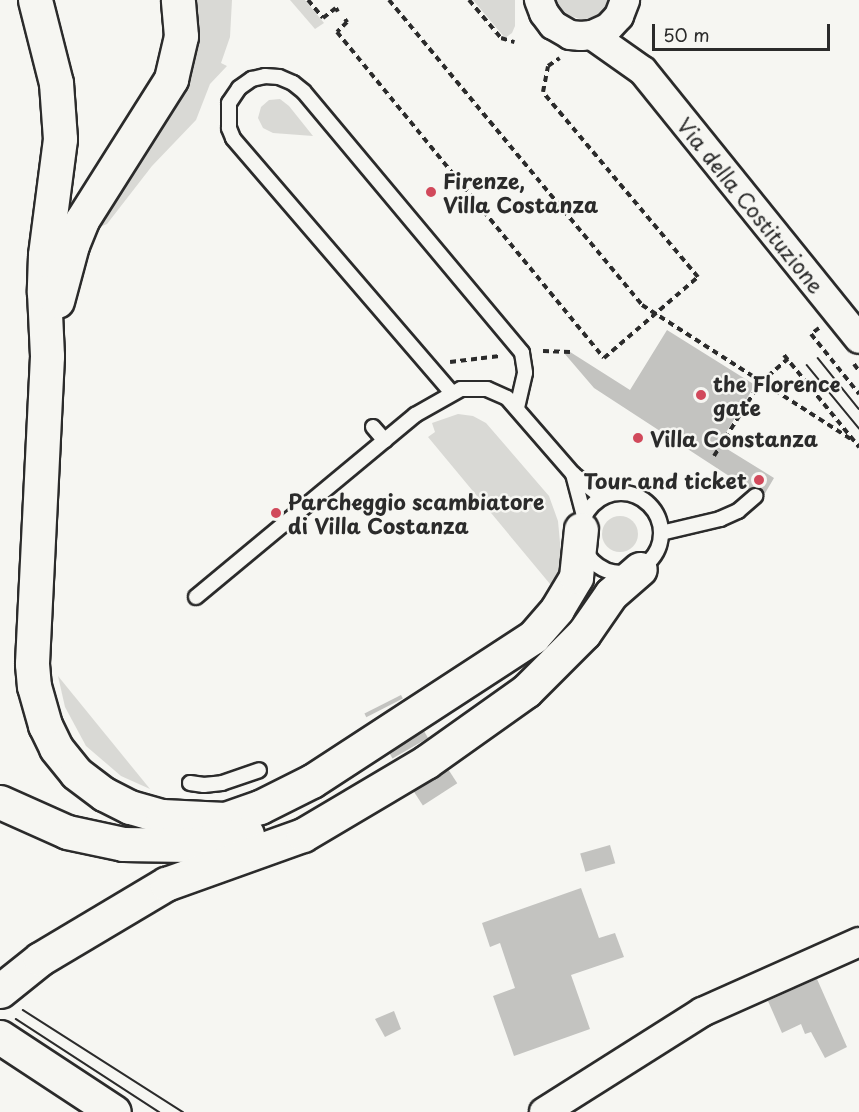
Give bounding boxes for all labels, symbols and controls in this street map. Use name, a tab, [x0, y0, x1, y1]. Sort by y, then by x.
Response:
scale bar	[655, 12, 834, 50]
text: 50 m	[663, 21, 710, 48]
street label: Via della Costituzione	[673, 112, 829, 298]
place label: Firenze, Villa Costanza	[443, 167, 598, 217]
marker: Firenze, Villa Costanza	[424, 185, 438, 199]
place label: the Florence gate	[713, 370, 842, 420]
marker: the Florence gate	[694, 388, 708, 402]
place label: Villa Constanza	[650, 425, 818, 451]
marker: Villa Constanza	[631, 431, 645, 445]
place label: Tour and ticket	[582, 467, 747, 493]
marker: Tour and ticket	[752, 473, 766, 487]
place label: Parcheggio scambiatore di Villa Costanza	[288, 488, 545, 538]
marker: Parcheggio scambiatore di Villa Costanza	[269, 506, 283, 520]

